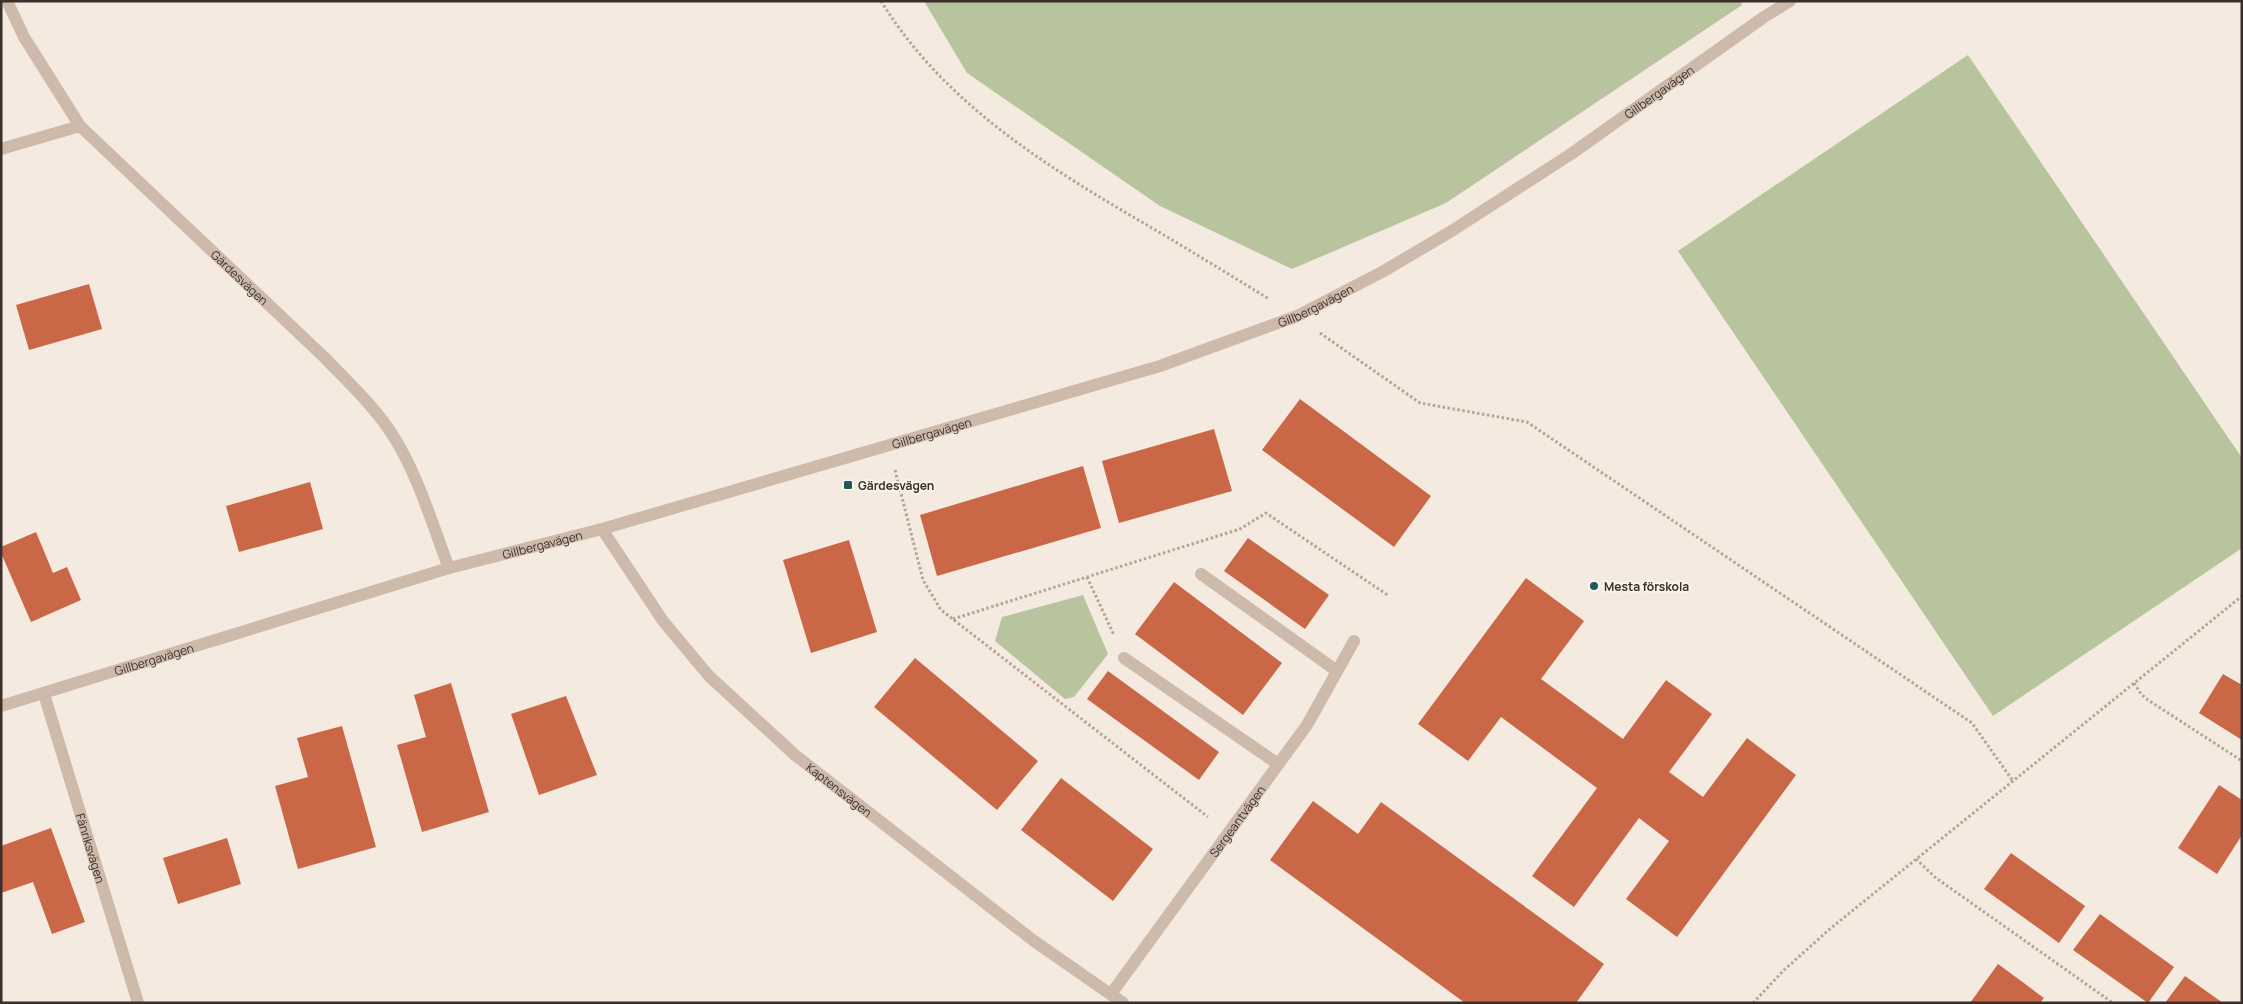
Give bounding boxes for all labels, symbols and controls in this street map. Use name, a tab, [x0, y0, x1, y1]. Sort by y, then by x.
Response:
street label: Gillbergavägen	[1620, 61, 1697, 122]
street label: Gärdesvägen	[207, 246, 272, 309]
street label: Gillbergavägen	[1275, 280, 1356, 331]
street label: Gillbergavägen	[890, 413, 973, 452]
place label: Gärdesvägen	[858, 477, 934, 494]
marker: Gärdesvägen	[842, 479, 854, 491]
street label: Gillbergavägen	[500, 526, 584, 563]
place label: Mesta förskola	[1604, 578, 1689, 595]
marker: Mesta förskola	[1588, 580, 1600, 592]
street label: Gillbergavägen	[112, 639, 196, 679]
street label: Kaptensvägen	[803, 758, 876, 820]
street label: Sergeantvägen	[1205, 782, 1269, 860]
street label: Fänriksvägen	[72, 811, 109, 885]

